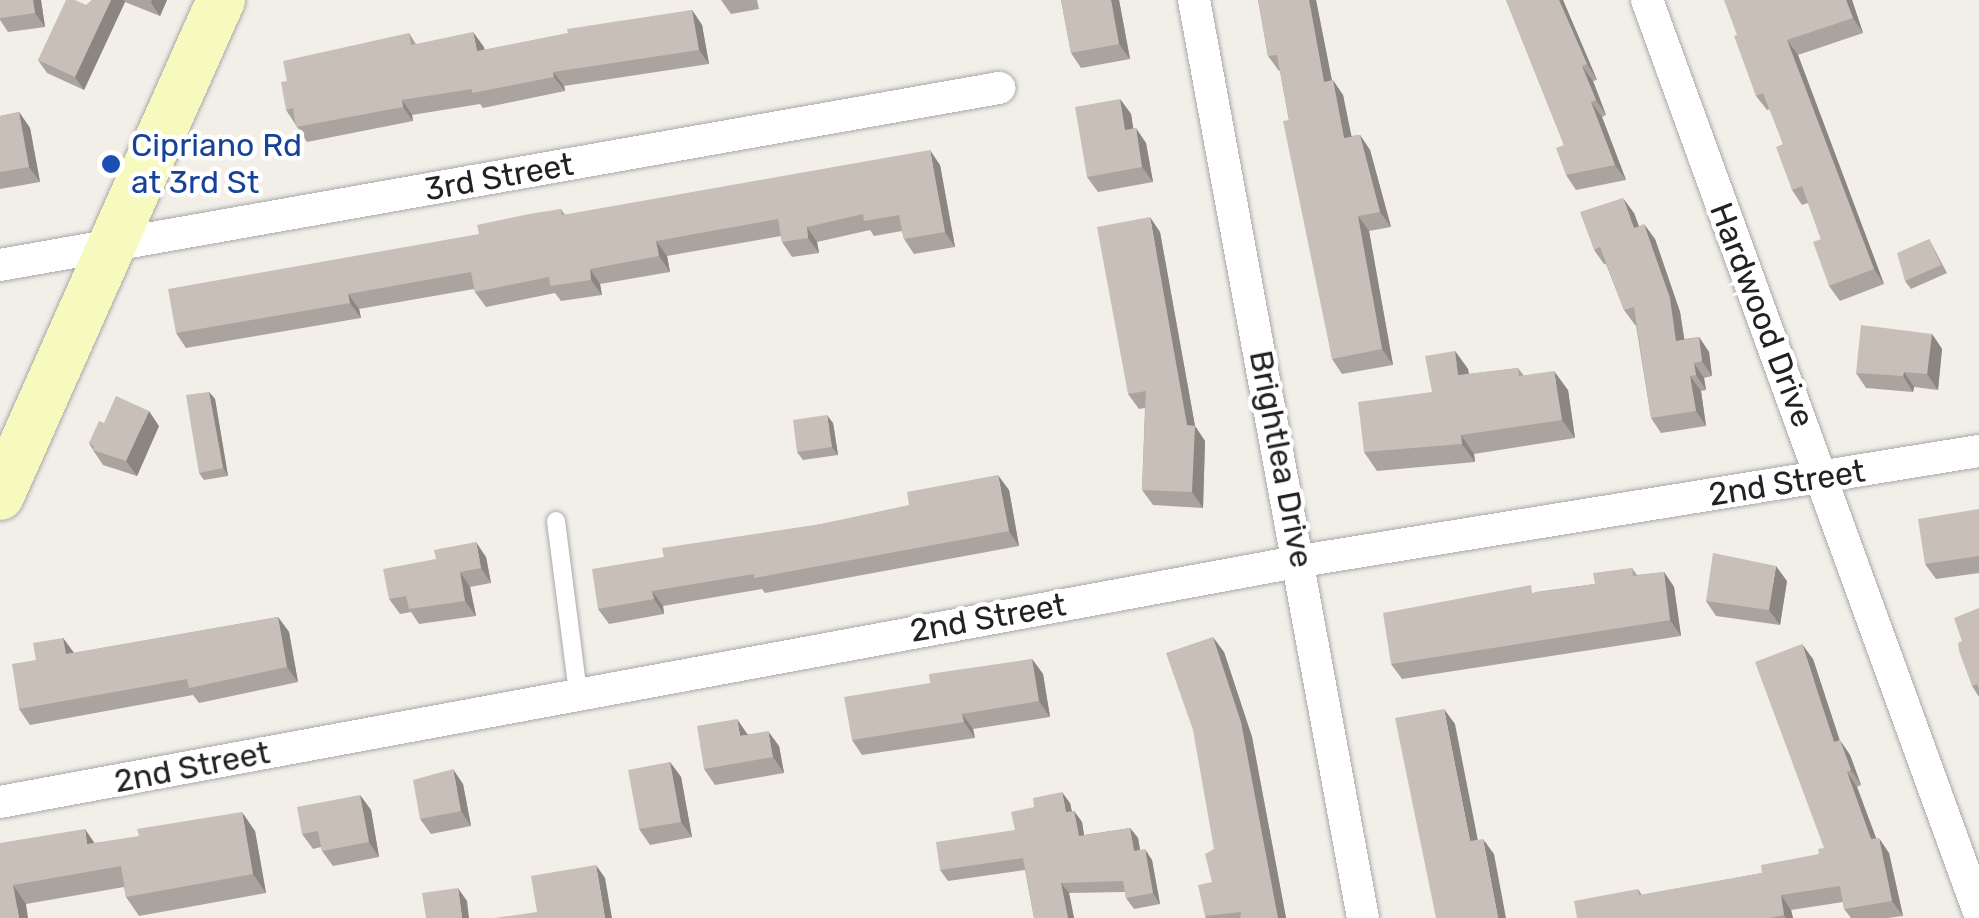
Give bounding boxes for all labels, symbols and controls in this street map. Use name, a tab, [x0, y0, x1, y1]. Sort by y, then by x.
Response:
place label: Cipriano Rd at 3rd St	[131, 127, 302, 202]
street label: 3rd Street	[422, 145, 576, 209]
marker: Cipriano Rd at 3rd St	[100, 153, 122, 175]
street label: Hardwood Drive	[1702, 197, 1822, 433]
street label: Brightlea Drive	[1241, 347, 1321, 571]
street label: 2nd Street	[1706, 452, 1868, 514]
street label: 2nd Street	[907, 585, 1069, 651]
street label: 2nd Street	[111, 733, 273, 801]

